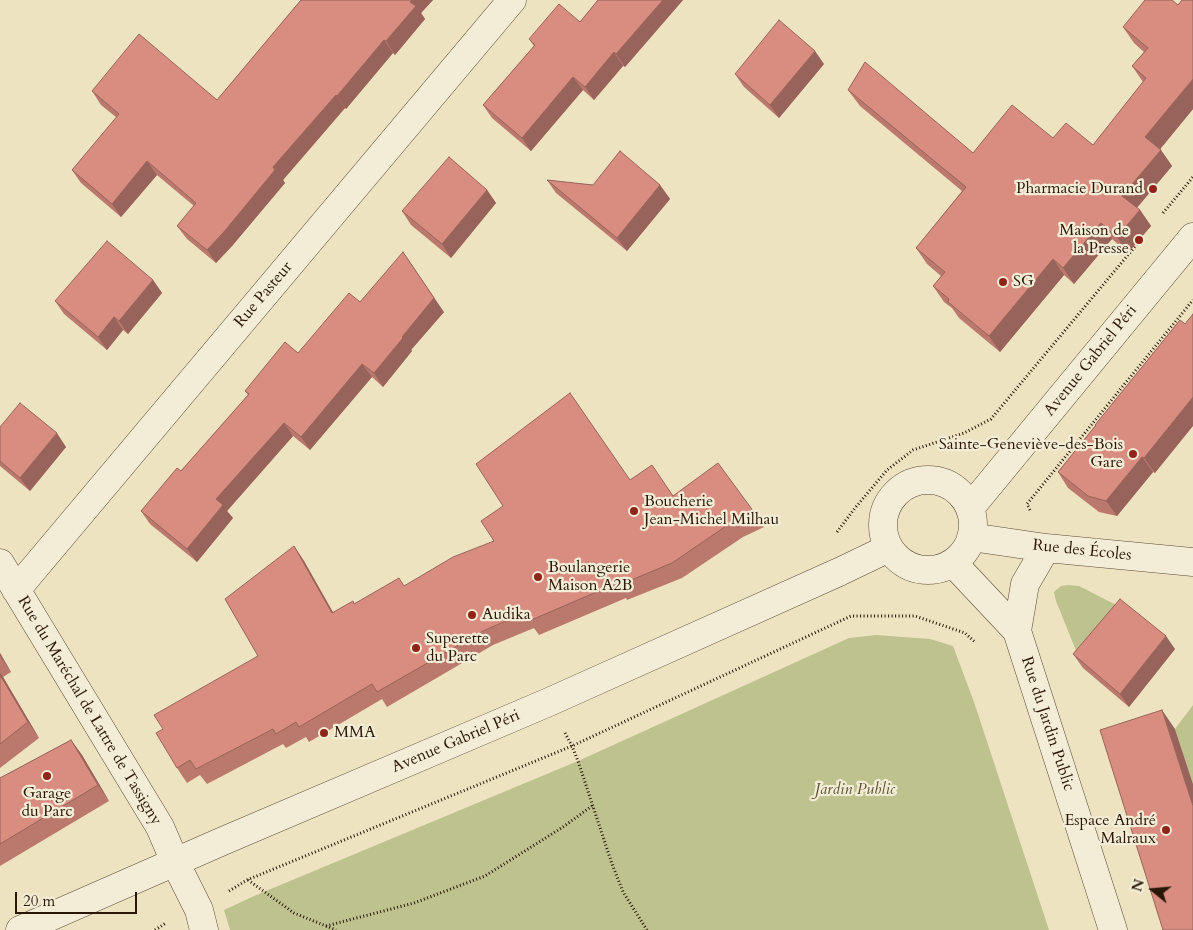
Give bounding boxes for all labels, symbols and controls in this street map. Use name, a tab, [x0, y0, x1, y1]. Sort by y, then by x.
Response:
place label: Pharmacie Durand	[1016, 179, 1143, 199]
marker: Pharmacie Durand	[1147, 183, 1159, 195]
place label: Maison de la Presse	[1059, 221, 1129, 259]
marker: Maison de la Presse	[1133, 234, 1145, 246]
street label: Rue Pasteur	[231, 258, 297, 332]
place label: SG	[1013, 272, 1034, 292]
marker: SG	[997, 276, 1009, 288]
street label: Avenue Gabriel Péri	[1040, 302, 1142, 420]
place label: Sainte-Geneviève-des-Bois Gare	[939, 435, 1123, 473]
marker: Sainte-Geneviève-des-Bois Gare	[1127, 448, 1139, 460]
place label: Boucherie Jean-Michel Milhau	[644, 492, 779, 530]
marker: Boucherie Jean-Michel Milhau	[628, 505, 640, 517]
street label: Rue des Écoles	[1032, 536, 1132, 566]
place label: Boulangerie Maison A2B	[548, 558, 632, 596]
marker: Boulangerie Maison A2B	[532, 571, 544, 583]
street label: Rue du Maréchal de Lattre de Tassigny	[13, 593, 165, 829]
place label: Audika	[482, 605, 531, 625]
marker: Audika	[466, 609, 478, 621]
place label: Superette du Parc	[426, 629, 489, 667]
marker: Superette du Parc	[410, 642, 422, 654]
street label: Rue du Jardin Public	[1016, 654, 1078, 794]
street label: Avenue Gabriel Péri	[389, 706, 523, 778]
place label: MMA	[334, 723, 376, 743]
marker: MMA	[318, 727, 330, 739]
marker: Garage du Parc	[41, 770, 53, 782]
park label: Jardin Public	[815, 780, 895, 800]
place label: Garage du Parc	[21, 784, 73, 822]
place label: Espace André Malraux	[1064, 811, 1156, 849]
marker: Espace André Malraux	[1160, 824, 1172, 836]
north arrow	[1128, 865, 1178, 915]
text: N	[1127, 877, 1149, 894]
scale bar	[18, 882, 140, 914]
text: 20 m	[23, 891, 55, 911]

